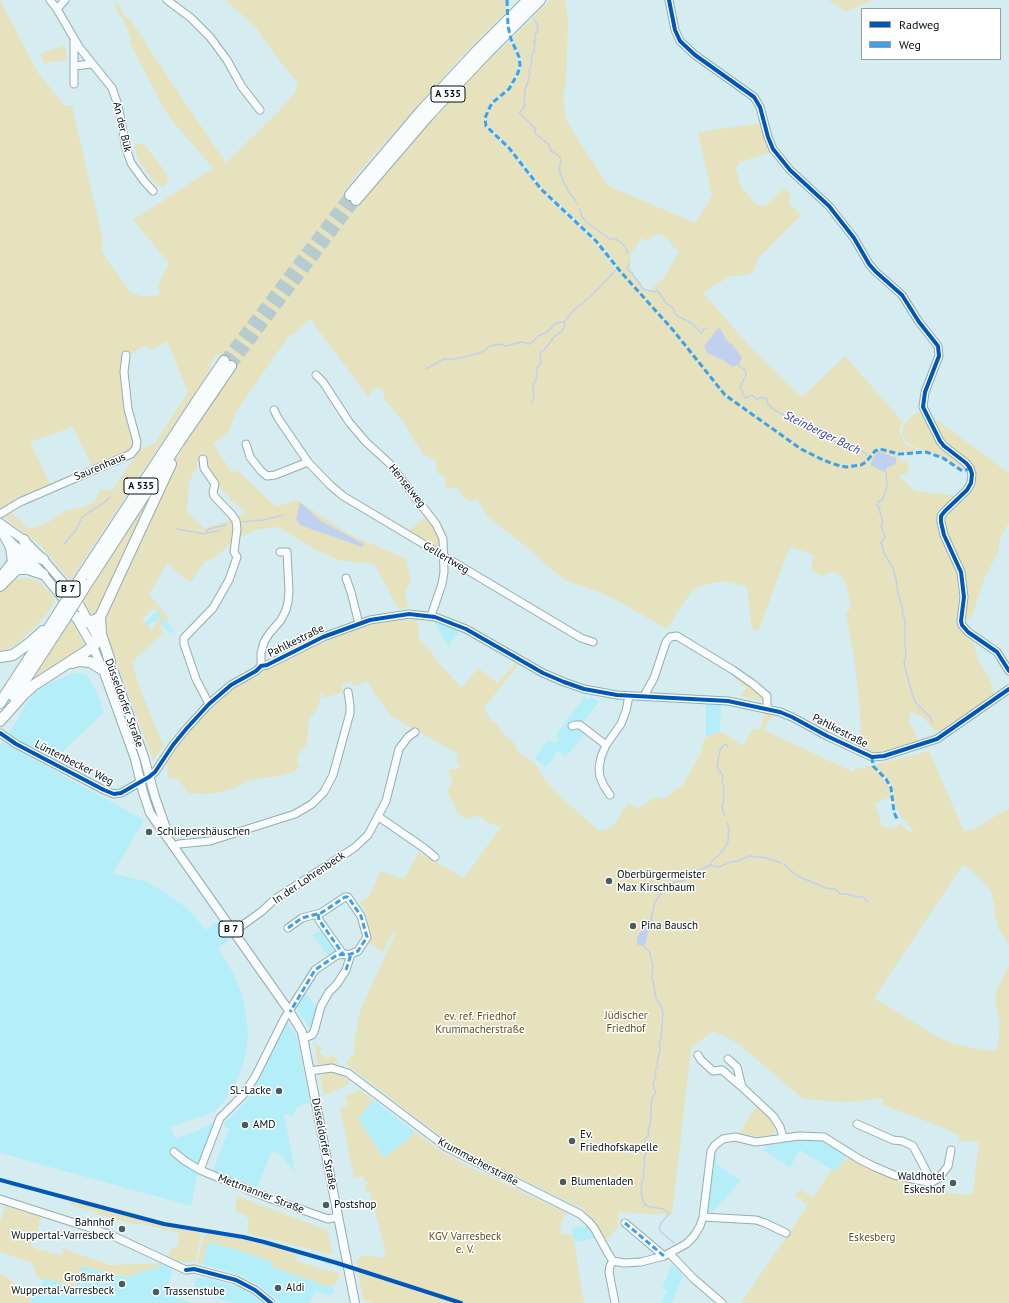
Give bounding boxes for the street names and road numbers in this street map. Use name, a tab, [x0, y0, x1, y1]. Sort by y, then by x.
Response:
road number: A 535	[431, 86, 465, 102]
street label: An der Bük	[110, 101, 134, 153]
street label: Saurenhaus	[72, 450, 128, 484]
street label: Henselweg	[386, 462, 428, 510]
road number: A 535	[124, 478, 158, 494]
street label: Gellertweg	[421, 539, 471, 577]
road number: B 7	[56, 581, 80, 597]
street label: Pahlkestraße	[266, 622, 326, 660]
street label: Düsseldorfer Straße	[102, 657, 146, 749]
street label: Pahlkestraße	[810, 711, 870, 751]
street label: Lüntenbecker Weg	[32, 737, 116, 789]
street label: In der Lohrenbeck	[270, 849, 348, 907]
road number: B 7	[219, 921, 243, 937]
street label: Düsseldorfer Straße	[309, 1097, 339, 1191]
street label: Krummacherstraße	[435, 1135, 521, 1189]
street label: Mettmanner Straße	[216, 1171, 306, 1217]

